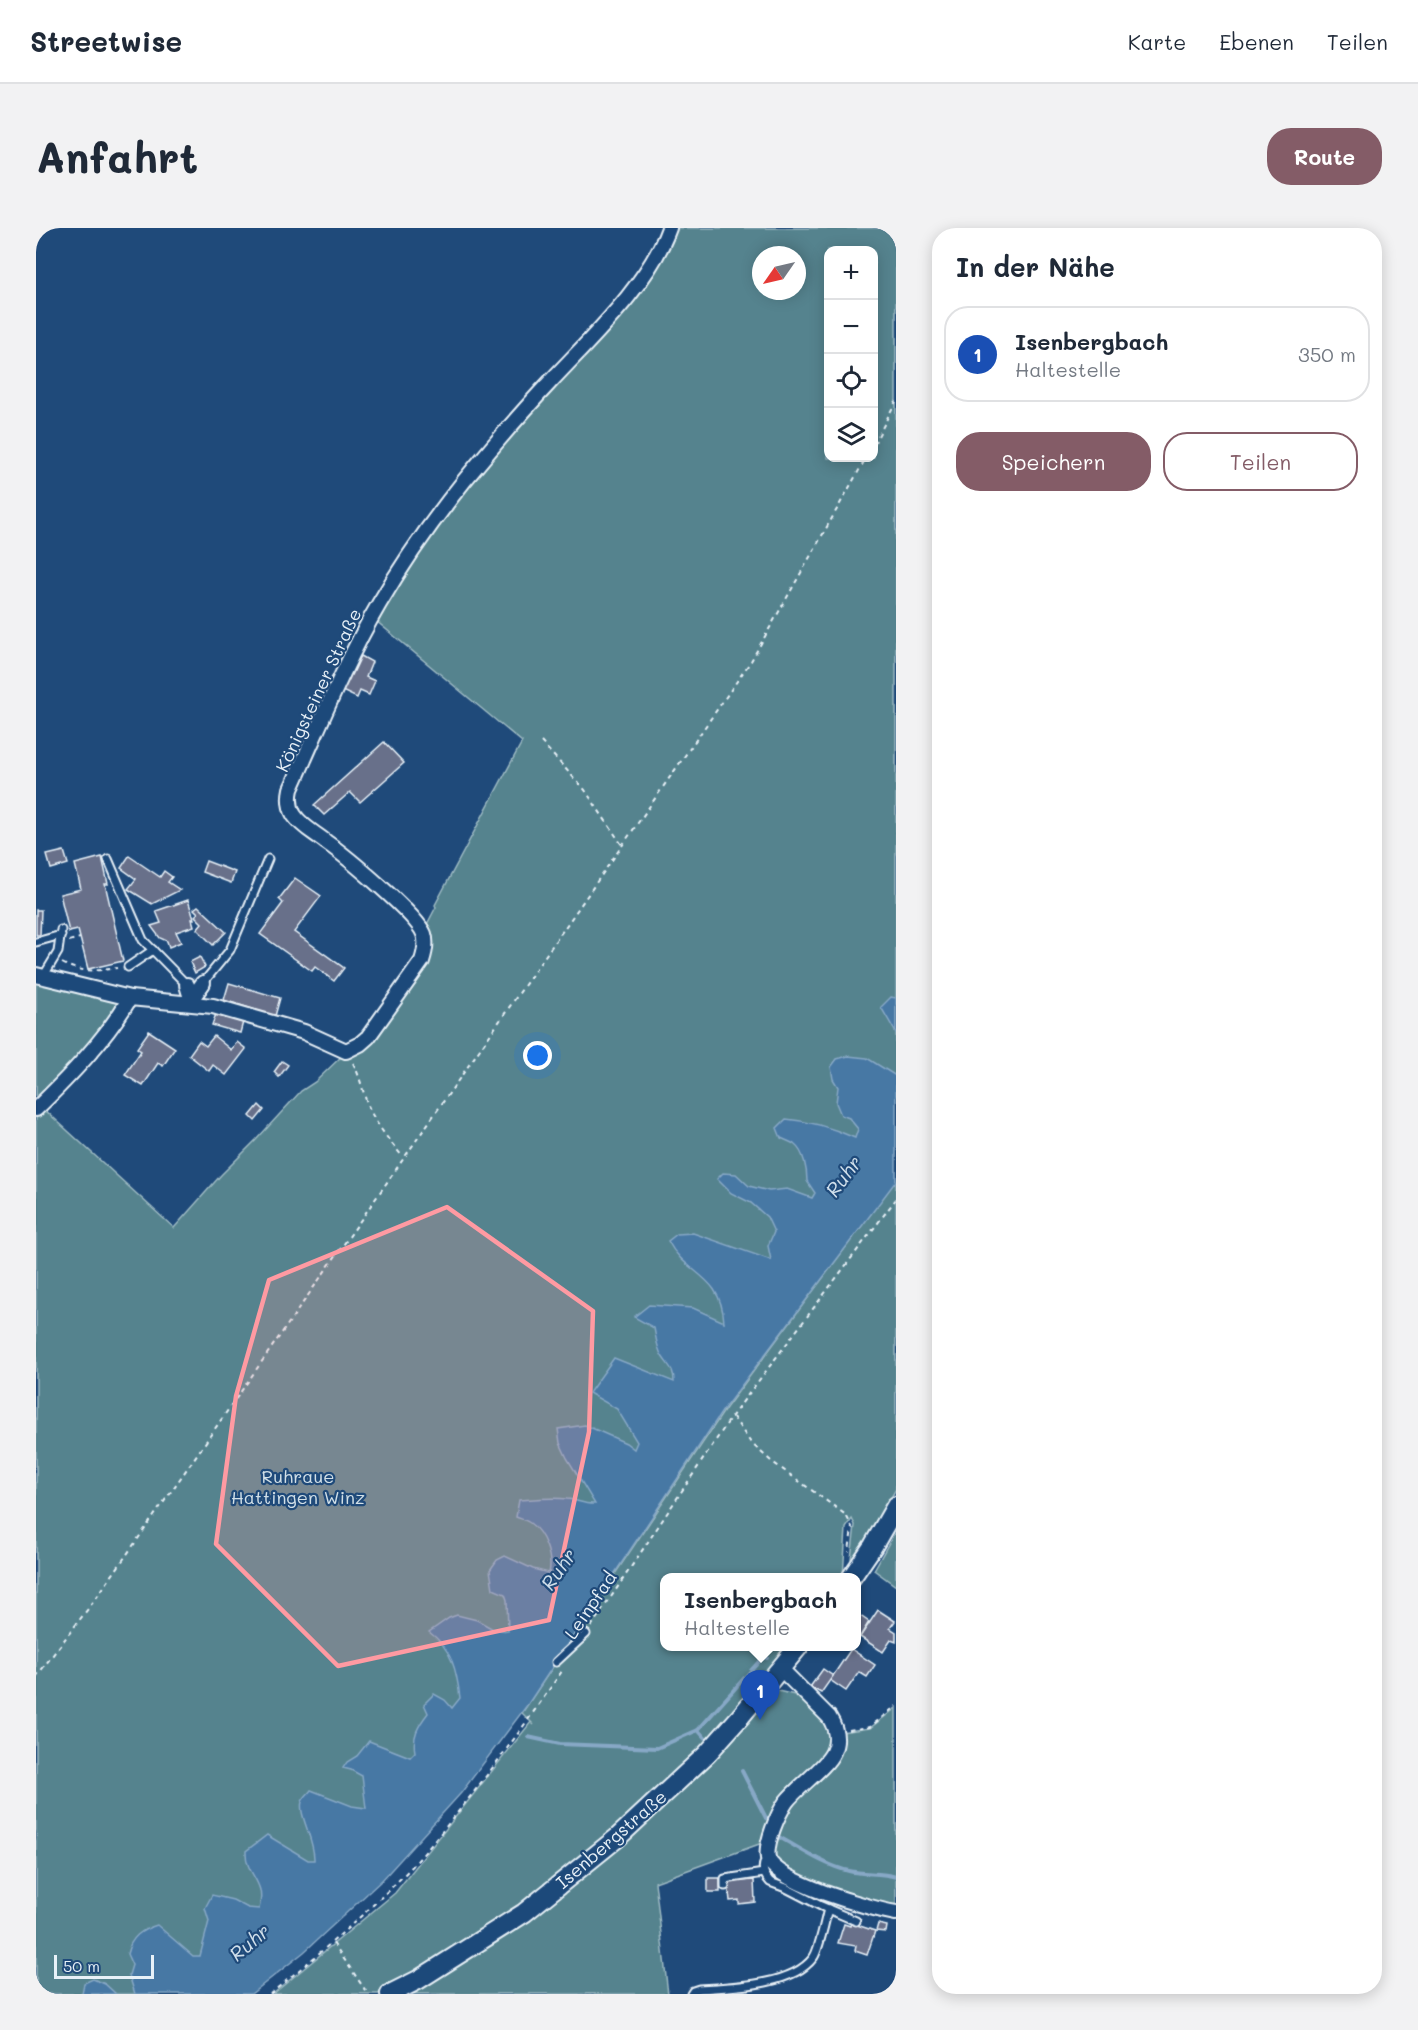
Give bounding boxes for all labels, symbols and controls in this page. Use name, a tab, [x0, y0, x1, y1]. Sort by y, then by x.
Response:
text: Streetwise	[30, 23, 182, 59]
text: Karte	[1128, 28, 1186, 55]
text: Ebenen	[1219, 28, 1294, 55]
text: Teilen	[1327, 28, 1388, 55]
button: Route	[1267, 128, 1382, 185]
text: Anfahrt	[36, 129, 198, 184]
north arrow	[752, 246, 806, 300]
map controls	[824, 246, 878, 462]
button: +	[824, 246, 878, 300]
text: In der Nähe	[956, 250, 1115, 284]
button: −	[824, 300, 878, 354]
text: Isenbergbach	[1015, 327, 1168, 356]
text: 1	[973, 341, 982, 367]
text: 350 m	[1298, 341, 1356, 367]
button: locate	[824, 354, 878, 408]
text: Haltestelle	[1015, 356, 1121, 382]
button: layers	[824, 408, 878, 462]
button: Speichern	[956, 432, 1151, 491]
button: Teilen	[1163, 432, 1358, 491]
street label: Königsteiner Straße	[270, 604, 366, 776]
your location	[523, 1041, 552, 1070]
water label: Ruhr	[819, 1150, 867, 1202]
park label: Ruhraue Hattingen Winz	[231, 1464, 365, 1509]
water label: Ruhr	[534, 1543, 582, 1595]
street label: Leinpfad	[559, 1566, 621, 1644]
popup	[660, 1573, 861, 1651]
text: Isenbergbach	[684, 1585, 837, 1614]
text: Haltestelle	[684, 1614, 790, 1640]
pin: 1	[740, 1670, 780, 1720]
street label: Isenbergstraße	[551, 1784, 671, 1894]
water label: Ruhr	[223, 1918, 275, 1966]
scale bar	[54, 1952, 154, 1980]
text: 50 m	[63, 1955, 100, 1976]

